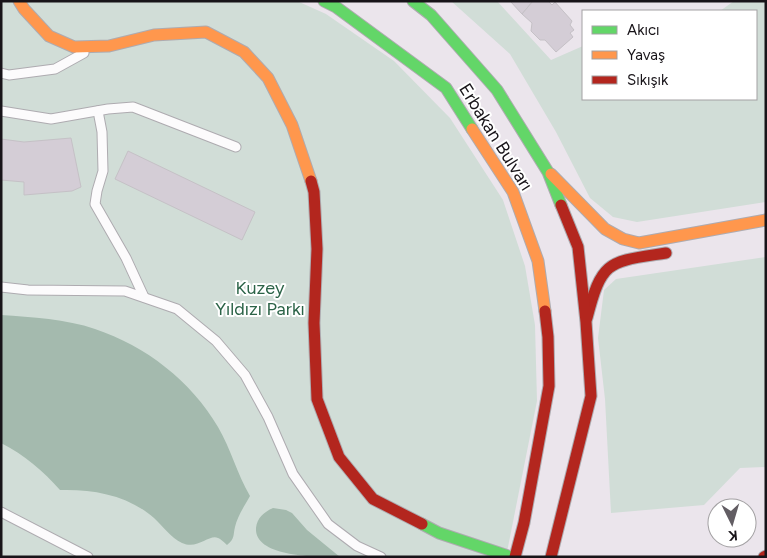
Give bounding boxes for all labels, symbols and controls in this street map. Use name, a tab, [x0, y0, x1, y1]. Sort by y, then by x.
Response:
legend	[582, 10, 757, 100]
text: Akıcı	[627, 21, 660, 39]
text: Yavaş	[627, 46, 665, 64]
text: Sıkışık	[627, 71, 669, 89]
street label: Erbakan Bulvarı	[454, 79, 538, 195]
park label: Kuzey Yıldızı Parkı	[215, 277, 305, 320]
north arrow	[707, 498, 757, 548]
text: K	[727, 527, 738, 544]

